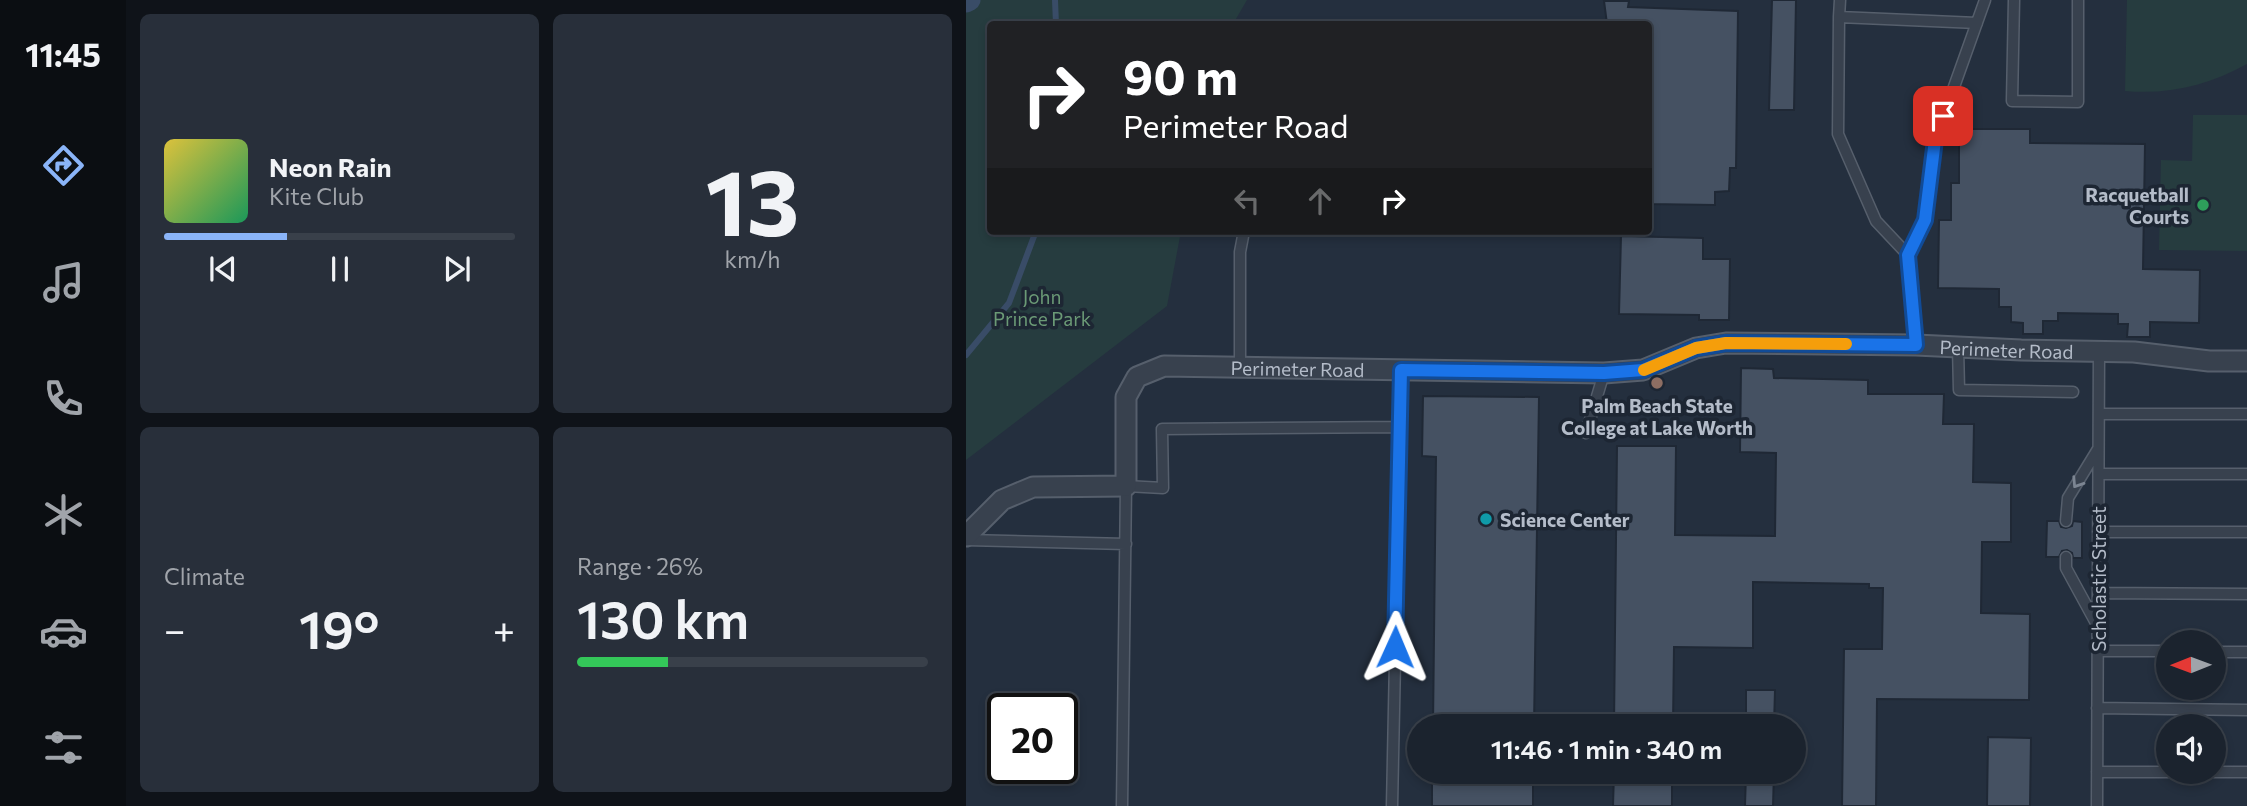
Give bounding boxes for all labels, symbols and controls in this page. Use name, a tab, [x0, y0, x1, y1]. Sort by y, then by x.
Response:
text: 11:45	[25, 34, 101, 74]
text: 90 m	[1123, 45, 1238, 105]
icon: right	[1008, 49, 1099, 140]
pin	[1913, 86, 1973, 146]
icon: arrive	[1924, 97, 1962, 135]
text: Perimeter Road	[1123, 105, 1348, 145]
icon: directions	[39, 141, 88, 190]
text: 13	[705, 143, 800, 255]
text: Neon Rain	[269, 151, 392, 182]
text: Kite Club	[269, 182, 364, 210]
icon: left	[1228, 182, 1266, 220]
icon: ahead	[1301, 182, 1339, 220]
icon: right	[1374, 182, 1412, 220]
place label: Racquetball Courts	[2085, 183, 2189, 228]
marker: Racquetball Courts	[2195, 197, 2211, 213]
text: km/h	[725, 245, 780, 273]
icon: previous	[204, 250, 242, 288]
icon: pause	[321, 250, 359, 288]
icon: next	[438, 250, 476, 288]
icon: music	[39, 258, 88, 307]
park label: John Prince Park	[993, 285, 1091, 330]
street label: Perimeter Road	[1939, 335, 2074, 362]
street label: Perimeter Road	[1230, 356, 1365, 381]
icon: phone	[39, 374, 88, 423]
marker: Palm Beach State College at Lake Worth	[1649, 375, 1665, 391]
place label: Palm Beach State College at Lake Worth	[1561, 394, 1753, 439]
one-way arrow	[2072, 476, 2085, 489]
icon: climate	[39, 490, 88, 539]
street label: Scholastic Street	[2087, 506, 2110, 652]
place label: Science Center	[1500, 508, 1630, 531]
marker: Science Center	[1478, 511, 1494, 527]
text: Range · 26%	[577, 552, 703, 580]
text: Climate	[164, 562, 245, 590]
text: 130 km	[577, 586, 749, 650]
text: 19°	[299, 596, 379, 660]
text: −	[164, 605, 186, 652]
text: +	[493, 605, 515, 652]
icon: car	[39, 607, 88, 656]
position arrow	[1358, 610, 1432, 684]
north arrow	[2156, 630, 2226, 700]
map controls	[2156, 630, 2226, 784]
speed limit sign: 20	[987, 693, 1078, 784]
button: sound	[2156, 714, 2226, 784]
icon: filters	[39, 723, 88, 772]
text: 11:46 · 1 min · 340 m	[1491, 733, 1722, 764]

